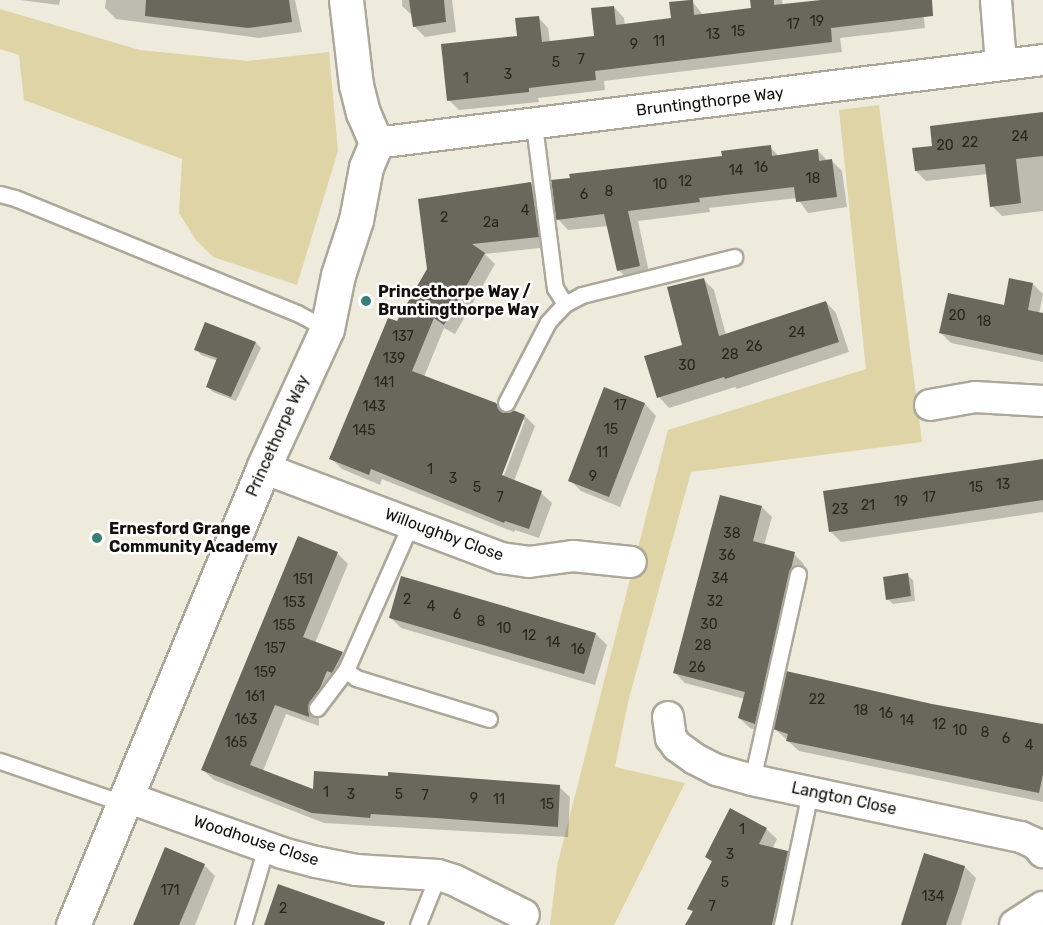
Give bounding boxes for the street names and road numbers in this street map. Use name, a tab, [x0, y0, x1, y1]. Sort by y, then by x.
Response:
street label: Bruntingthorpe Way	[635, 83, 785, 121]
street label: Princethorpe Way	[243, 372, 313, 500]
street label: Willoughby Close	[382, 505, 506, 565]
street label: Langton Close	[790, 778, 898, 820]
street label: Woodhouse Close	[191, 812, 321, 870]

